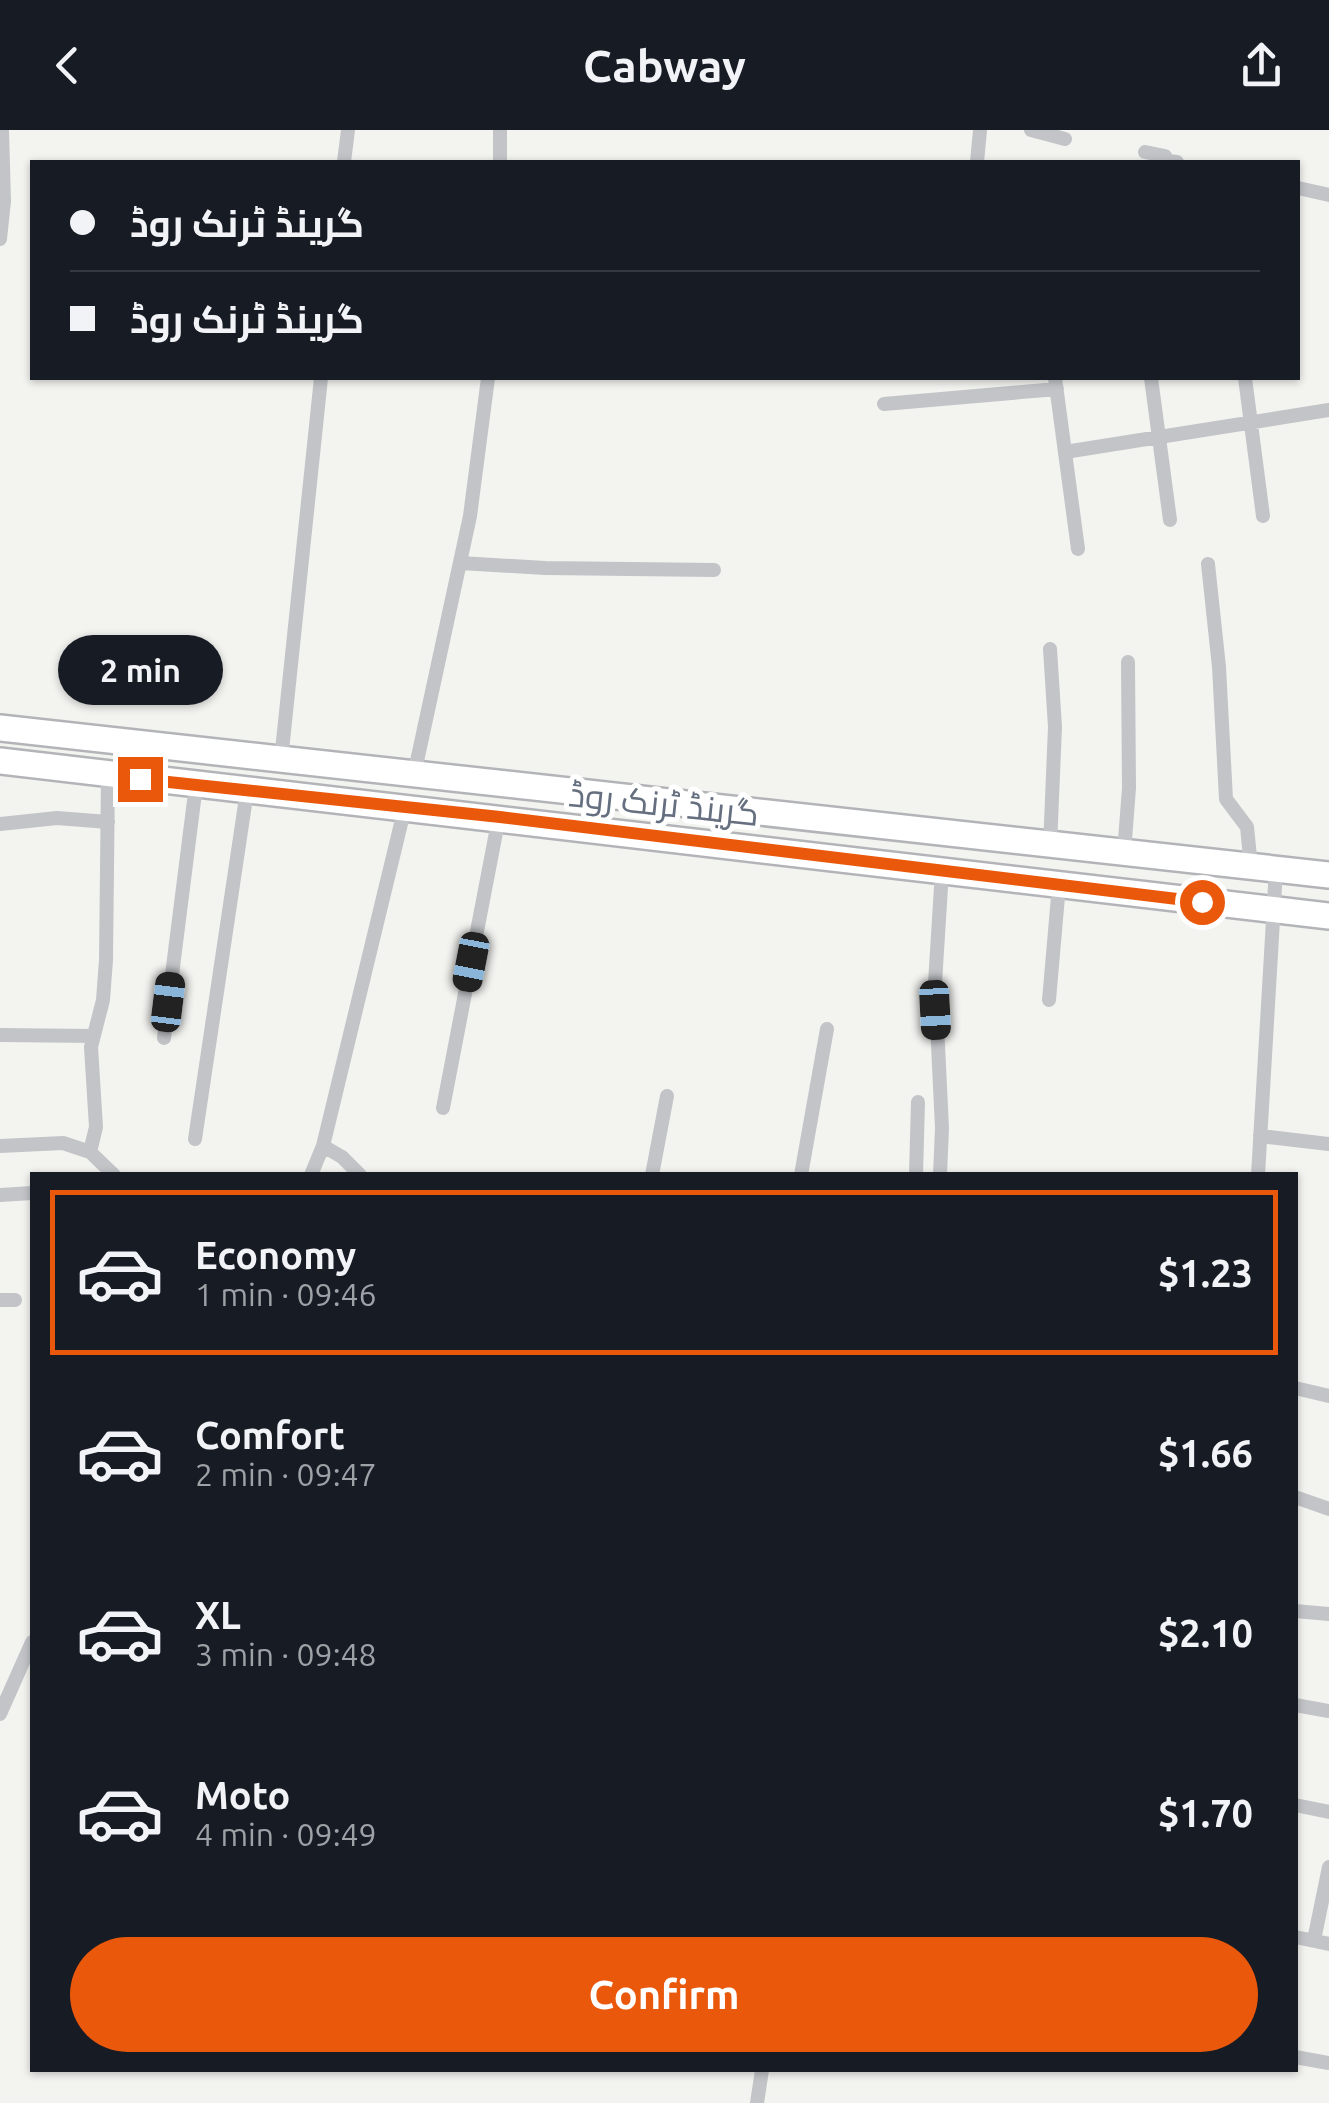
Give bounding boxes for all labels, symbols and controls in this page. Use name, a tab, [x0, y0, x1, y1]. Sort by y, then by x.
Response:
icon: back	[40, 38, 95, 93]
icon: share	[1234, 38, 1289, 93]
text: Cabway	[583, 40, 746, 91]
text: گرینڈ ٹرنک روڈ	[130, 202, 364, 244]
text: گرینڈ ٹرنک روڈ	[130, 298, 364, 340]
callout: 2 min	[58, 634, 222, 704]
text: 2 min	[100, 652, 181, 688]
route end	[118, 757, 163, 802]
street label: گرینڈ ٹرنک روڈ	[567, 773, 761, 834]
route start	[1180, 880, 1225, 925]
car	[451, 930, 491, 994]
car	[149, 970, 187, 1034]
car	[918, 979, 952, 1041]
icon: car	[75, 1228, 165, 1318]
text: Economy	[195, 1234, 356, 1276]
text: $1.23	[1158, 1252, 1253, 1294]
text: 1 min · 09:46	[195, 1276, 377, 1312]
icon: car	[75, 1408, 165, 1498]
text: Comfort	[195, 1414, 345, 1456]
text: $1.66	[1158, 1432, 1253, 1474]
text: 2 min · 09:47	[195, 1456, 377, 1492]
icon: car	[75, 1588, 165, 1678]
text: XL	[195, 1594, 241, 1636]
text: $2.10	[1158, 1612, 1253, 1654]
text: 3 min · 09:48	[195, 1636, 377, 1672]
icon: car	[75, 1768, 165, 1858]
text: Moto	[195, 1774, 290, 1816]
text: $1.70	[1158, 1792, 1253, 1834]
text: 4 min · 09:49	[195, 1816, 377, 1852]
button: Confirm	[70, 1937, 1258, 2052]

